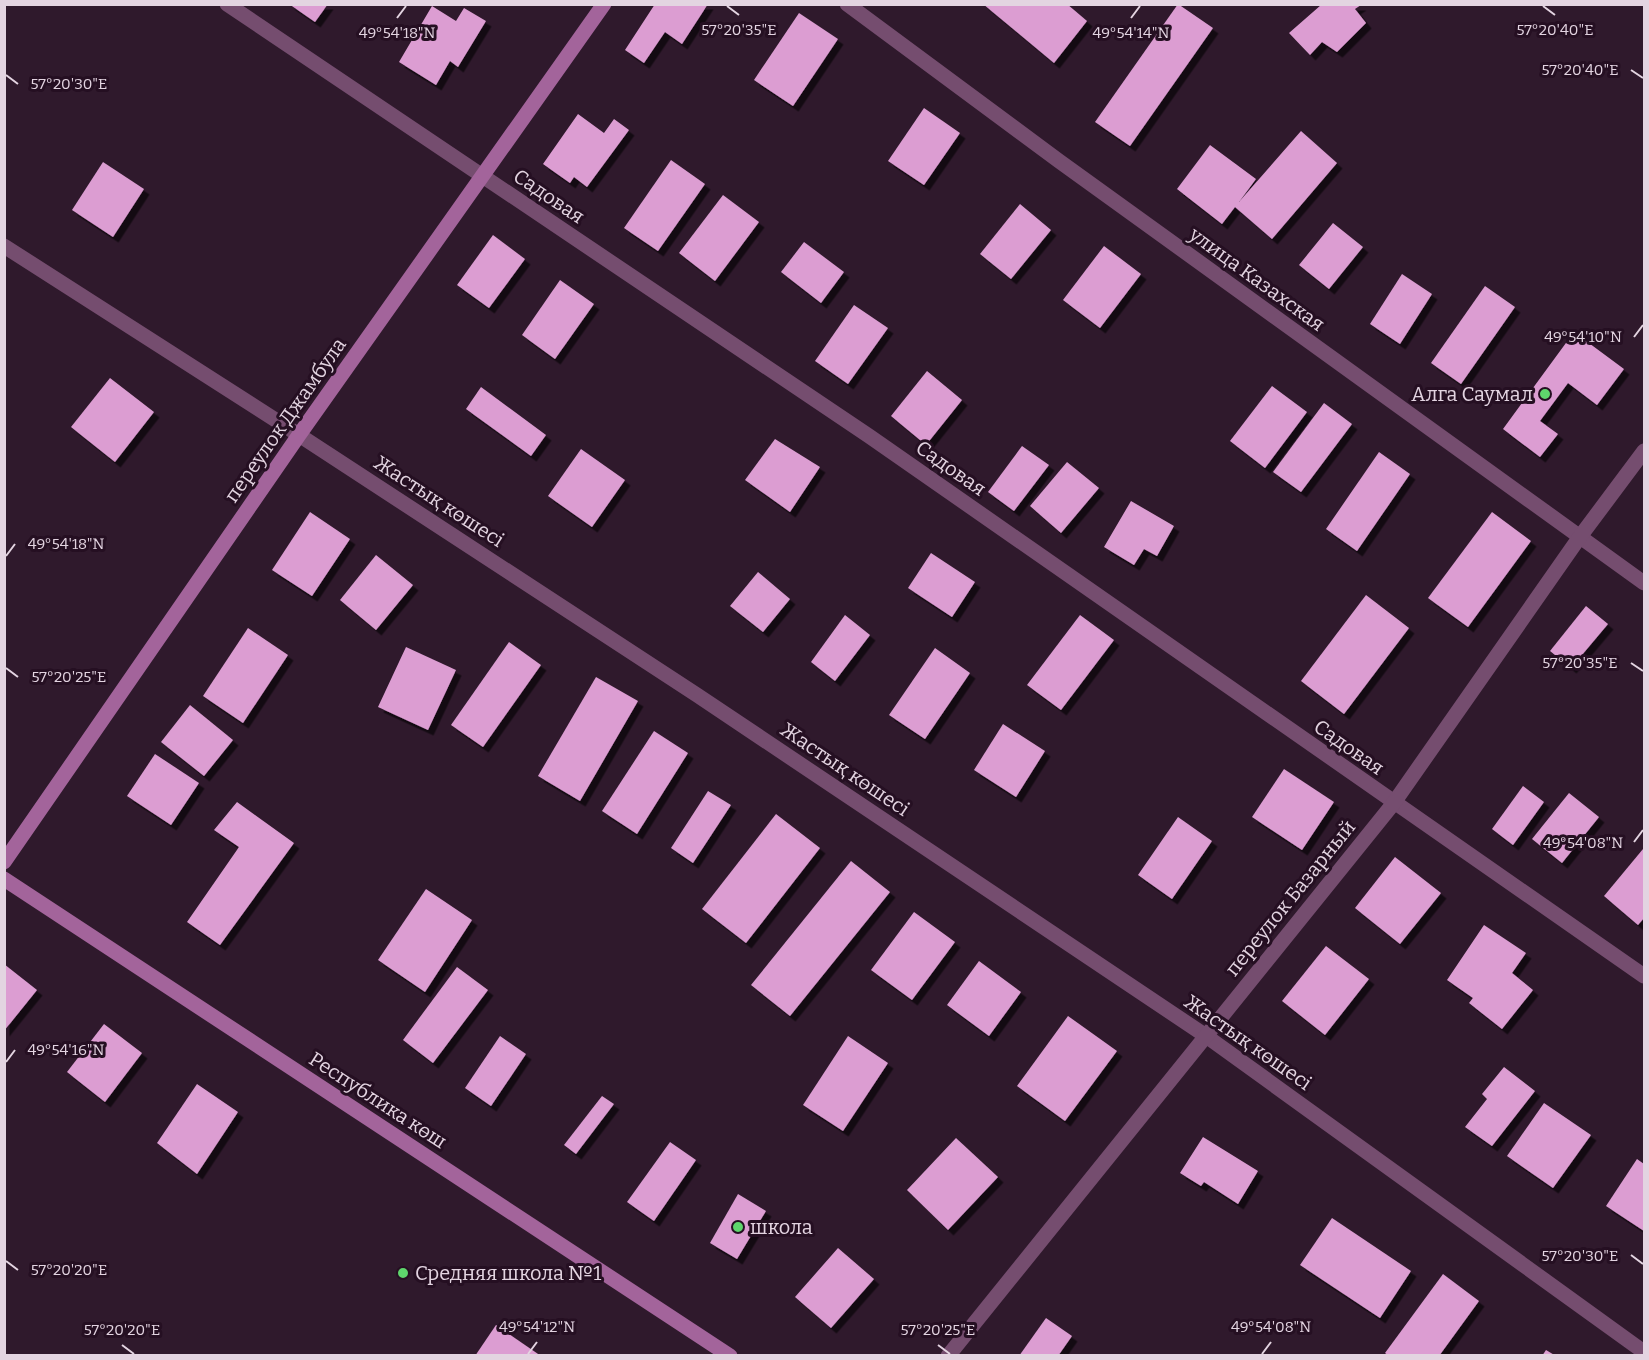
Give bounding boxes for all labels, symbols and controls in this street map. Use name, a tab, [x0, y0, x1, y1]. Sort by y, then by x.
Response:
text: 57°20'35"E	[701, 21, 777, 39]
text: 57°20'40"E	[1516, 21, 1594, 39]
text: 49°54'18"N	[359, 24, 435, 42]
text: 49°54'14"N	[1093, 24, 1169, 42]
text: 57°20'40"E	[1541, 61, 1619, 79]
text: 57°20'30"E	[31, 75, 107, 93]
street label: Садовая	[509, 164, 589, 228]
street label: улица Казахская	[1184, 221, 1329, 336]
text: 49°54'10"N	[1544, 328, 1622, 346]
street label: переулок Джамбула	[219, 333, 351, 507]
place label: Алга Саумал	[1411, 382, 1533, 406]
marker: Алга Саумал	[1538, 387, 1552, 401]
street label: Садовая	[911, 435, 991, 501]
street label: Жастық көшесі	[370, 450, 509, 552]
text: 49°54'18"N	[28, 535, 104, 553]
text: 57°20'35"E	[1542, 654, 1618, 672]
text: 57°20'25"E	[32, 668, 106, 686]
street label: Садовая	[1309, 714, 1389, 780]
street label: Жастық көшесі	[776, 717, 914, 821]
street label: переулок Базарный	[1220, 815, 1360, 981]
text: 49°54'08"N	[1543, 834, 1623, 852]
street label: Жастық көшесі	[1180, 989, 1316, 1095]
text: 49°54'16"N	[28, 1041, 105, 1059]
street label: Республика көш	[305, 1047, 451, 1153]
place label: школа	[750, 1215, 813, 1239]
marker: школа	[731, 1220, 745, 1234]
text: 57°20'30"E	[1542, 1247, 1618, 1265]
text: 57°20'20"E	[31, 1261, 107, 1279]
place label: Средняя школа №1	[415, 1261, 601, 1285]
marker: Средняя школа №1	[396, 1266, 410, 1280]
text: 49°54'12"N	[499, 1318, 575, 1336]
text: 49°54'08"N	[1231, 1318, 1311, 1336]
text: 57°20'20"E	[84, 1321, 160, 1339]
text: 57°20'25"E	[901, 1321, 975, 1339]

